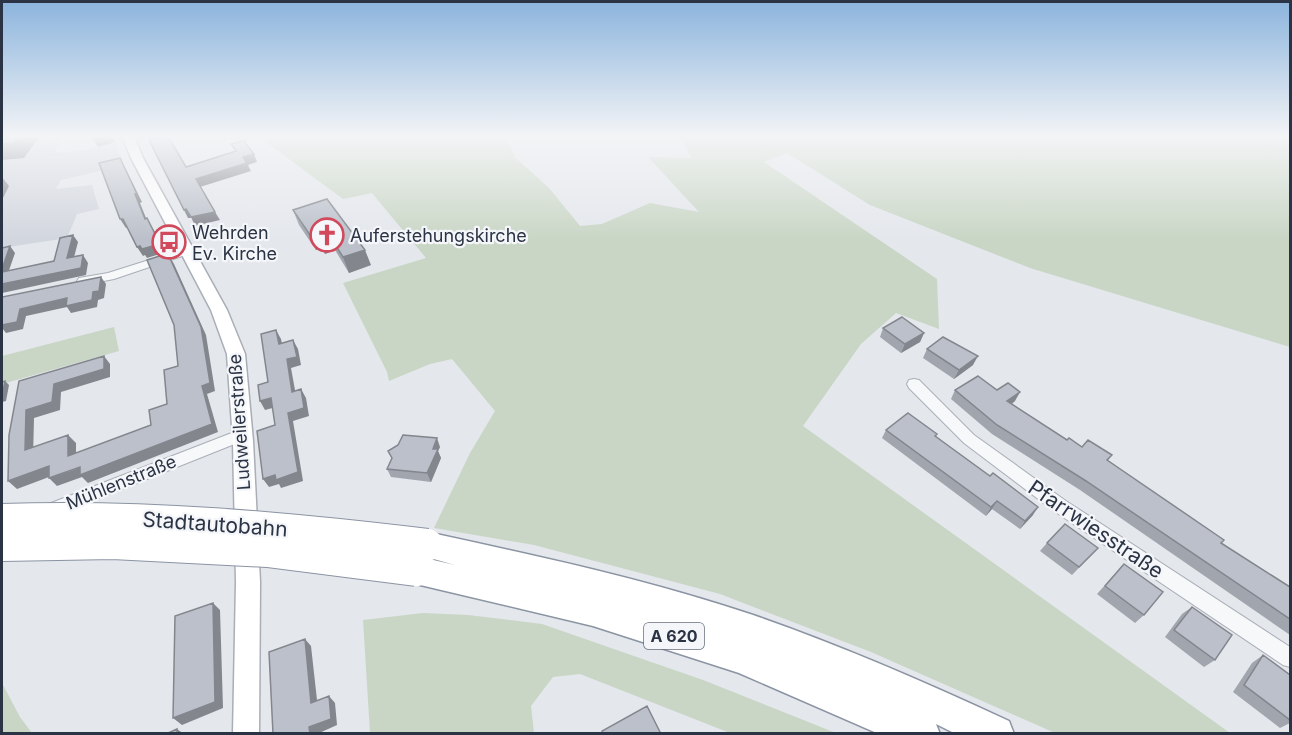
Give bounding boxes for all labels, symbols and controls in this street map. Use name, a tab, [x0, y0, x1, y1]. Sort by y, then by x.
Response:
church icon: Auferstehungskirche	[309, 217, 345, 253]
place label: Wehrden Ev. Kirche	[192, 222, 277, 264]
bus stop icon: Wehrden Ev. Kirche	[151, 224, 187, 260]
place label: Auferstehungskirche	[350, 225, 527, 246]
street label: Ludweilerstraße	[224, 353, 254, 491]
street label: Mühlenstraße	[63, 450, 179, 514]
street label: Pfarrwiesstraße	[1024, 475, 1168, 583]
street label: Stadtautobahn	[142, 506, 288, 542]
road number: A 620	[644, 623, 704, 649]

